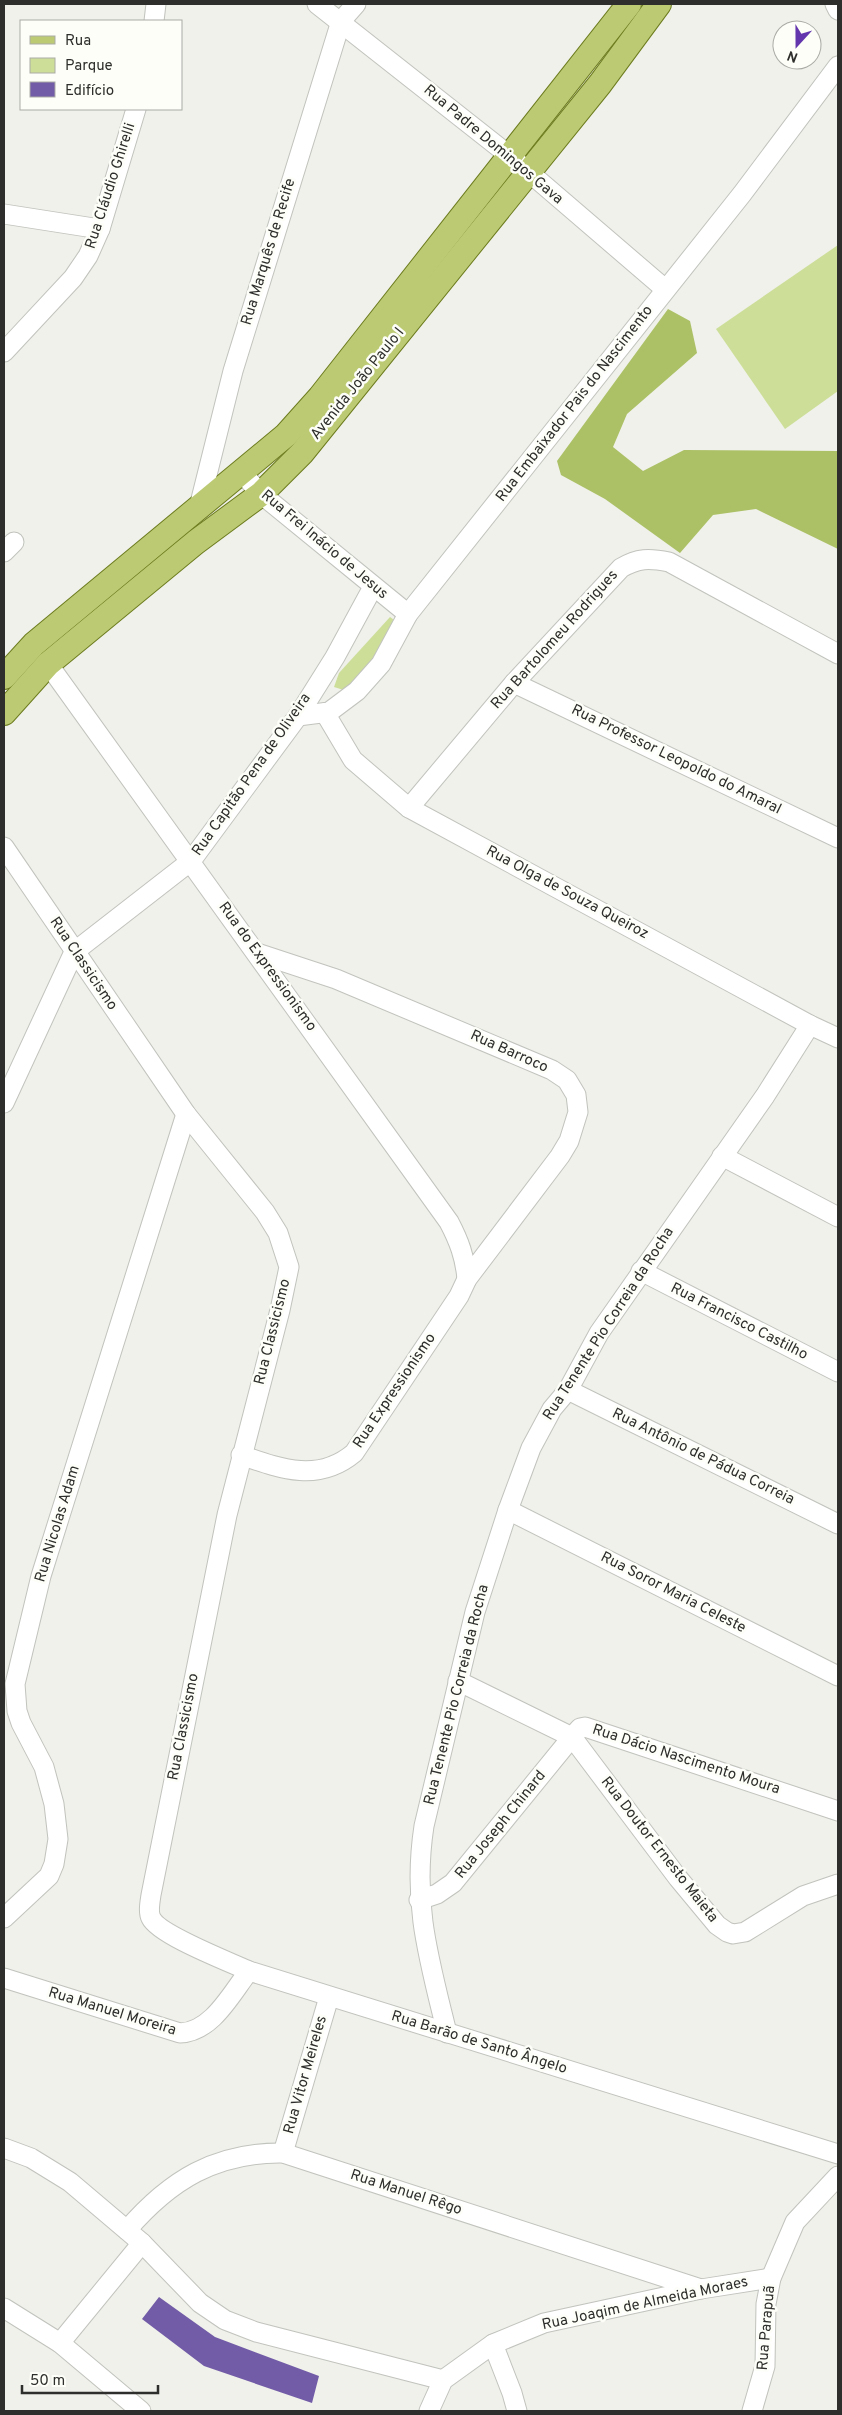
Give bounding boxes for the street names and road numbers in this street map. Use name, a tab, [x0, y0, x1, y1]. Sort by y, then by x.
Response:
street label: Rua Padre Domingos Gava	[419, 81, 567, 209]
street label: Rua Cláudio Ghirelli	[82, 121, 140, 251]
street label: Rua Marquês de Recife	[238, 176, 300, 328]
street label: Rua Embaixador Pais do Nascimento	[492, 302, 658, 506]
street label: Avenida João Paulo I	[307, 324, 409, 444]
street label: Rua Frei Inácio de Jesus	[257, 486, 391, 604]
street label: Rua Bartolomeu Rodrigues	[487, 566, 623, 714]
street label: Rua Capitão Pena de Oliveira	[188, 690, 316, 860]
street label: Rua Professor Leopoldo do Amaral	[568, 701, 784, 819]
street label: Rua Olga de Souza Queiroz	[482, 842, 652, 944]
street label: Rua do Expressionismo	[214, 899, 320, 1035]
street label: Rua Classicismo	[45, 914, 121, 1014]
street label: Rua Barroco	[467, 1026, 551, 1078]
street label: Rua Tenente Pio Correia da Rocha	[539, 1224, 679, 1424]
street label: Rua Classicismo	[251, 1277, 295, 1387]
street label: Rua Francisco Castilho	[667, 1279, 811, 1365]
street label: Rua Expressionismo	[349, 1330, 441, 1452]
street label: Rua Antônio de Pádua Correia	[609, 1405, 797, 1509]
street label: Rua Nicolas Adam	[31, 1463, 85, 1585]
street label: Rua Soror Maria Celeste	[597, 1548, 749, 1638]
street label: Rua Tenente Pio Correia da Rocha	[420, 1583, 494, 1807]
street label: Rua Classicismo	[164, 1672, 204, 1782]
street label: Rua Dácio Nascimento Moura	[590, 1721, 782, 1799]
street label: Rua Joseph Chinard	[451, 1767, 551, 1883]
street label: Rua Doutor Ernesto Maieta	[596, 1773, 722, 1927]
street label: Rua Manuel Moreira	[46, 1983, 178, 2041]
street label: Rua Barão de Santo Ângelo	[389, 2006, 569, 2079]
street label: Rua Vitor Meireles	[280, 2014, 332, 2136]
street label: Rua Manuel Rêgo	[348, 2166, 464, 2220]
street label: Rua Joaqim de Almeida Moraes	[540, 2273, 750, 2335]
street label: Rua Parapuã	[754, 2285, 780, 2371]

